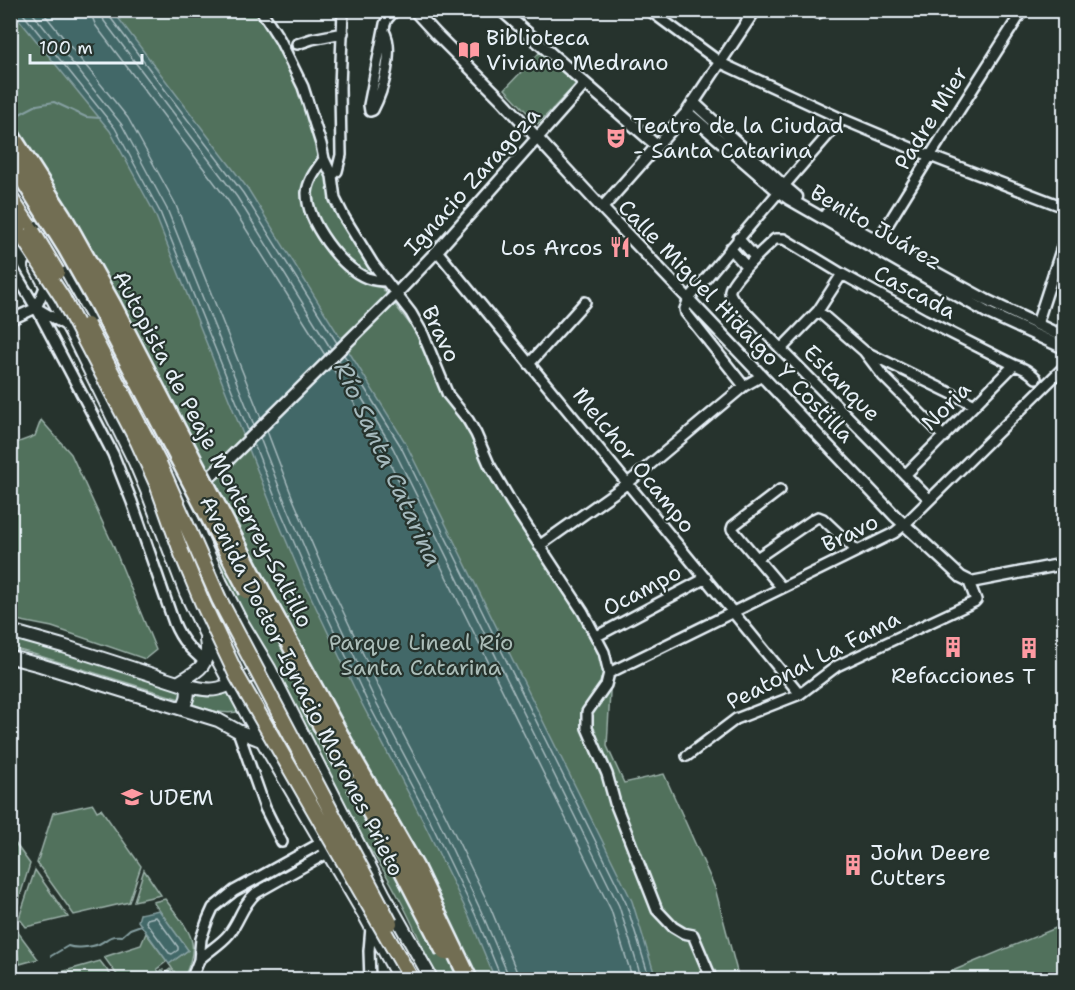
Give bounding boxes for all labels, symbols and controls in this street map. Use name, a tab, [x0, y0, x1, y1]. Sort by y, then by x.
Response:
place label: Biblioteca Viviano Medrano	[486, 23, 669, 77]
scale bar	[30, 27, 142, 65]
text: 100 m	[39, 36, 93, 60]
library icon: Biblioteca Viviano Medrano	[457, 38, 481, 62]
street label: Padre Mier	[888, 61, 974, 175]
street label: Ignacio Zaragoza	[398, 101, 546, 261]
place label: Teatro de la Ciudad - Santa Catarina	[633, 111, 844, 165]
theatre icon: Teatro de la Ciudad - Santa Catarina	[604, 126, 628, 150]
street label: Benito Juárez	[805, 178, 947, 276]
street label: Calle Miguel Hidalgo Y Costilla	[612, 193, 861, 449]
place label: Los Arcos	[501, 233, 603, 262]
restaurant icon: Los Arcos	[608, 235, 632, 259]
street label: Cascada	[869, 258, 961, 326]
street label: Autopista de Peaje Monterrey-Saltillo	[106, 266, 320, 632]
street label: Bravo	[415, 301, 467, 367]
street label: Estanque	[797, 338, 887, 428]
water label: Río Santa Catarina	[326, 356, 450, 572]
street label: Noria	[915, 375, 977, 437]
street label: Melchor Ocampo	[566, 381, 702, 539]
street label: Avenida Doctor Ignacio Morones Prieto	[193, 491, 411, 881]
street label: Bravo	[817, 507, 883, 559]
street label: Ocampo	[598, 557, 686, 623]
street label: Peatonal La Fama	[721, 604, 905, 716]
park label: Parque Lineal Río Santa Catarina	[329, 628, 513, 682]
building icon: Refacciones	[941, 635, 965, 659]
building icon: T	[1017, 636, 1041, 660]
place label: Refacciones	[891, 661, 1015, 690]
place label: T	[1022, 662, 1036, 691]
place label: UDEM	[149, 783, 213, 812]
school or university icon: UDEM	[120, 785, 144, 809]
place label: John Deere Cutters	[870, 838, 991, 892]
building icon: John Deere Cutters	[841, 853, 865, 877]

